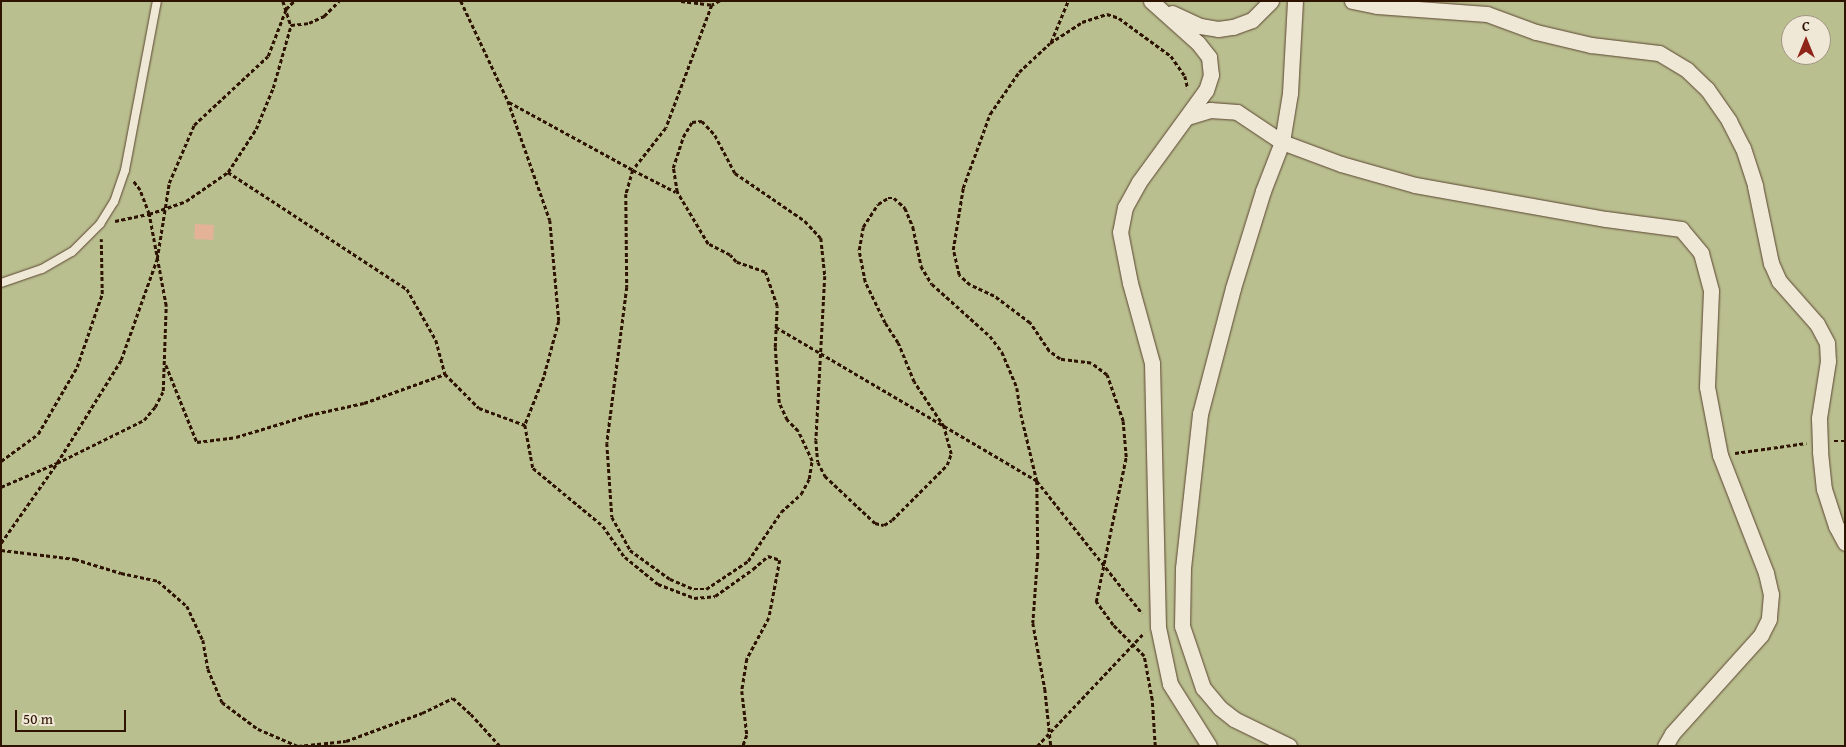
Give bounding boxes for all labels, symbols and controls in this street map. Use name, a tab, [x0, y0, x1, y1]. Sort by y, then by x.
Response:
north arrow	[1781, 15, 1831, 65]
text: С	[1802, 16, 1810, 36]
scale bar	[18, 700, 129, 732]
text: 50 m	[23, 708, 53, 729]

